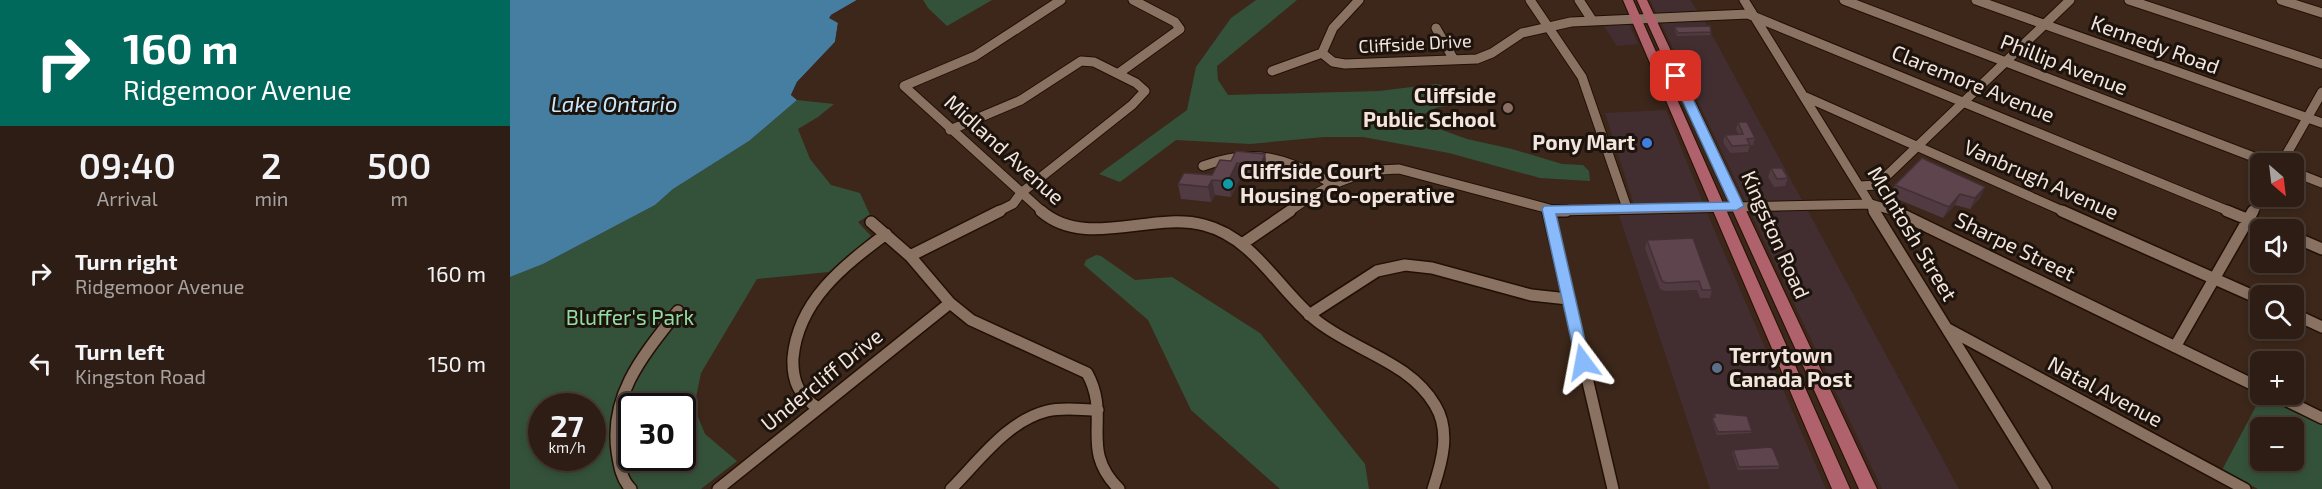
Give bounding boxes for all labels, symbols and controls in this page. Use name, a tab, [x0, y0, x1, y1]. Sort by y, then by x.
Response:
street label: Kennedy Road	[2088, 9, 2223, 78]
text: 160 m	[123, 22, 239, 72]
icon: right	[24, 24, 102, 102]
street label: Phillip Avenue	[1997, 28, 2132, 99]
street label: Cliffside Drive	[1358, 29, 1472, 57]
street label: Claremore Avenue	[1888, 39, 2059, 127]
pin	[1650, 50, 1701, 101]
icon: arrive	[1659, 59, 1692, 92]
text: Ridgemoor Avenue	[123, 73, 352, 105]
place label: Cliffside Public School	[1363, 82, 1496, 131]
street label: Midland Avenue	[940, 89, 1070, 209]
water label: Lake Ontario	[551, 90, 677, 116]
marker: Cliffside Public School	[1501, 101, 1515, 115]
place label: Pony Mart	[1532, 129, 1635, 155]
street label: Vanbrugh Avenue	[1960, 133, 2123, 224]
marker: Pony Mart	[1640, 136, 1654, 150]
text: 09:40	[79, 143, 176, 186]
text: 2	[261, 143, 282, 186]
text: 500	[367, 143, 431, 186]
north arrow	[2250, 153, 2304, 207]
map controls	[2250, 153, 2304, 471]
place label: Cliffside Court Housing Co-operative	[1240, 158, 1455, 207]
street label: McIntosh Street	[1863, 162, 1963, 305]
street label: Kingston Road	[1737, 167, 1816, 302]
marker: Cliffside Court Housing Co-operative	[1221, 177, 1235, 191]
text: Arrival	[97, 186, 158, 210]
text: min	[254, 186, 288, 210]
text: m	[390, 186, 408, 210]
street label: Sharpe Street	[1952, 206, 2080, 285]
button: sound	[2250, 219, 2304, 273]
text: Turn right	[75, 248, 177, 274]
icon: right	[24, 257, 57, 290]
text: 160 m	[427, 260, 486, 286]
text: Ridgemoor Avenue	[75, 274, 244, 298]
button: search	[2250, 285, 2304, 339]
park label: Bluffer's Park	[566, 304, 694, 329]
street label: Undercliff Drive	[755, 322, 887, 435]
position arrow	[1551, 330, 1615, 394]
text: Turn left	[75, 338, 164, 364]
place label: Terrytown Canada Post	[1729, 342, 1852, 391]
icon: left	[24, 347, 57, 380]
text: 150 m	[428, 350, 486, 376]
street label: Natal Avenue	[2044, 350, 2167, 431]
button: +	[2250, 351, 2304, 405]
marker: Terrytown Canada Post	[1710, 361, 1724, 375]
text: Kingston Road	[75, 364, 206, 388]
speed limit sign: 30	[618, 393, 696, 471]
text: 27	[550, 407, 584, 443]
button: −	[2250, 417, 2304, 471]
text: km/h	[548, 438, 586, 456]

